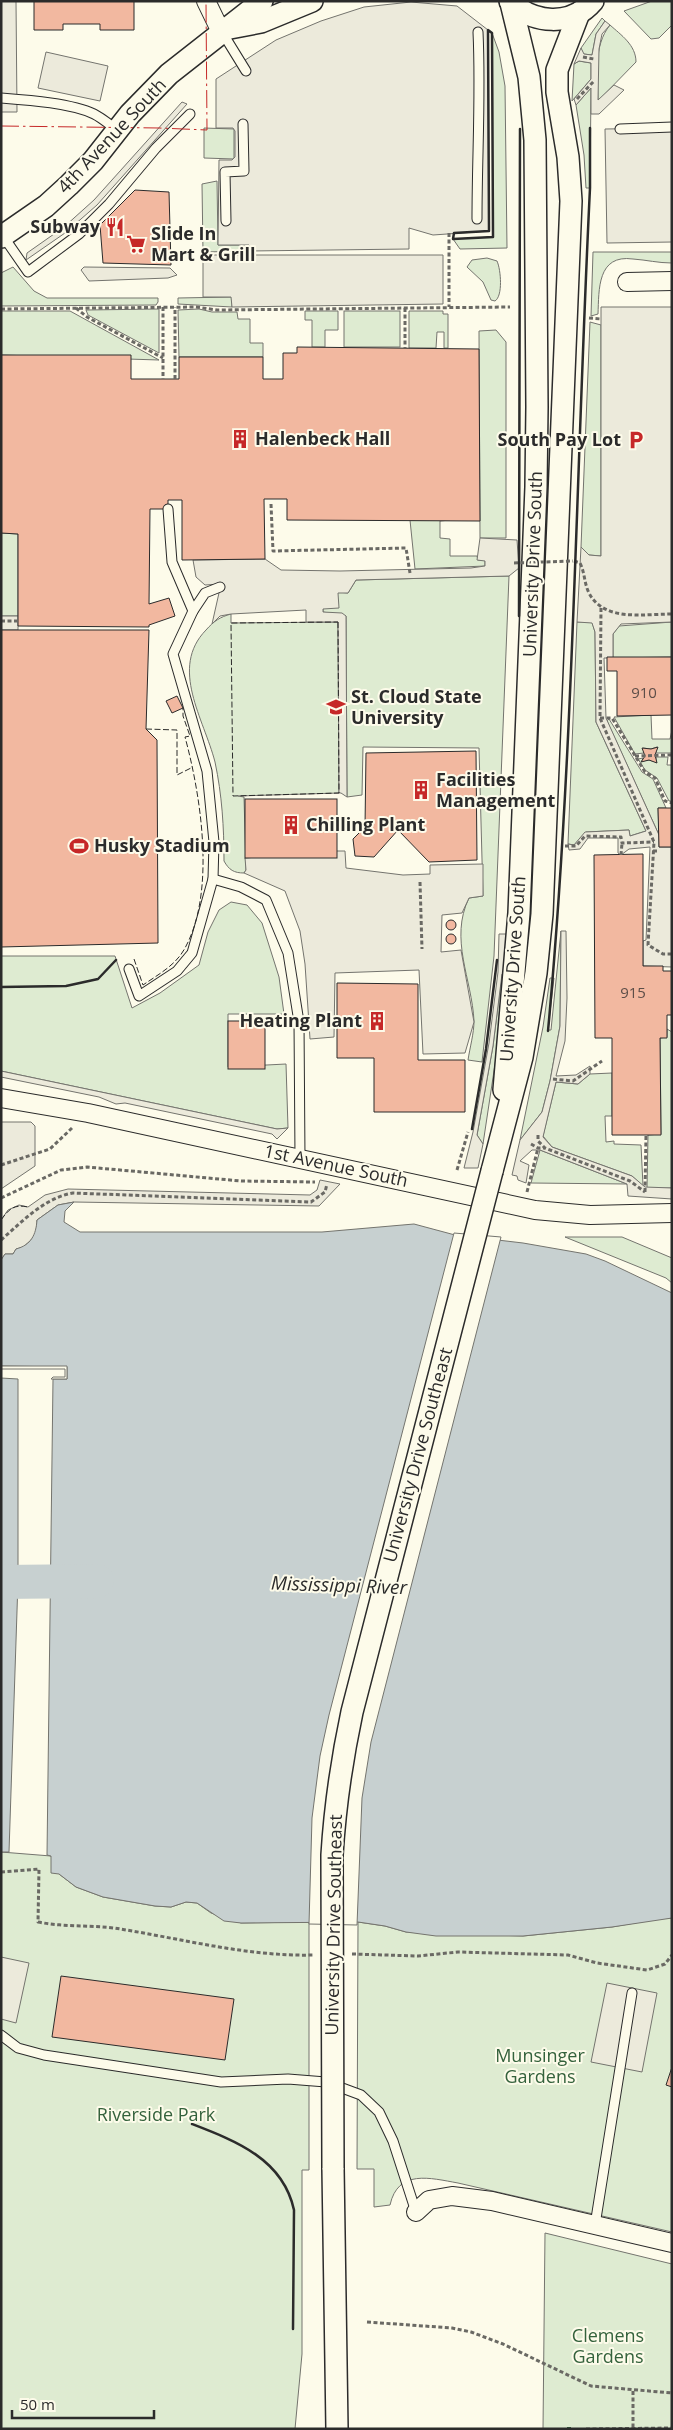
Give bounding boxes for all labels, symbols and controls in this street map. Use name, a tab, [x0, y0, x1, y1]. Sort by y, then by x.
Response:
street label: 4th Avenue South	[52, 73, 171, 198]
place label: Subway	[30, 214, 101, 238]
restaurant icon: Subway	[104, 216, 126, 238]
place label: Slide In Mart & Grill	[151, 221, 255, 266]
supermarket icon: Slide In Mart & Grill	[125, 233, 147, 255]
place label: Halenbeck Hall	[255, 426, 390, 450]
place label: South Pay Lot	[498, 427, 621, 451]
building icon: Halenbeck Hall	[229, 428, 251, 450]
parking icon: South Pay Lot	[625, 429, 647, 451]
street label: University Drive South	[517, 470, 547, 657]
house number: 910	[631, 682, 657, 702]
place label: St. Cloud State University	[351, 684, 482, 729]
school or university icon: St. Cloud State University	[325, 696, 347, 718]
place label: Facilities Management	[436, 767, 555, 812]
building icon: Facilities Management	[410, 779, 432, 801]
place label: Chilling Plant	[306, 812, 425, 836]
building icon: Chilling Plant	[280, 814, 302, 836]
place label: Husky Stadium	[94, 833, 230, 857]
sports icon: Husky Stadium	[68, 835, 90, 857]
street label: University Drive South	[494, 875, 530, 1063]
house number: 915	[620, 982, 646, 1002]
place label: Heating Plant	[239, 1008, 362, 1032]
building icon: Heating Plant	[366, 1010, 388, 1032]
street label: 1st Avenue South	[262, 1138, 410, 1192]
street label: University Drive Southeast	[377, 1345, 457, 1565]
water label: Mississippi River	[271, 1570, 409, 1600]
street label: University Drive Southeast	[319, 1814, 347, 2036]
park label: Munsinger Gardens	[495, 2043, 585, 2088]
park label: Riverside Park	[97, 2102, 216, 2126]
park label: Clemens Gardens	[572, 2323, 644, 2368]
scale bar	[12, 2388, 155, 2420]
text: 50 m	[20, 2394, 55, 2414]

